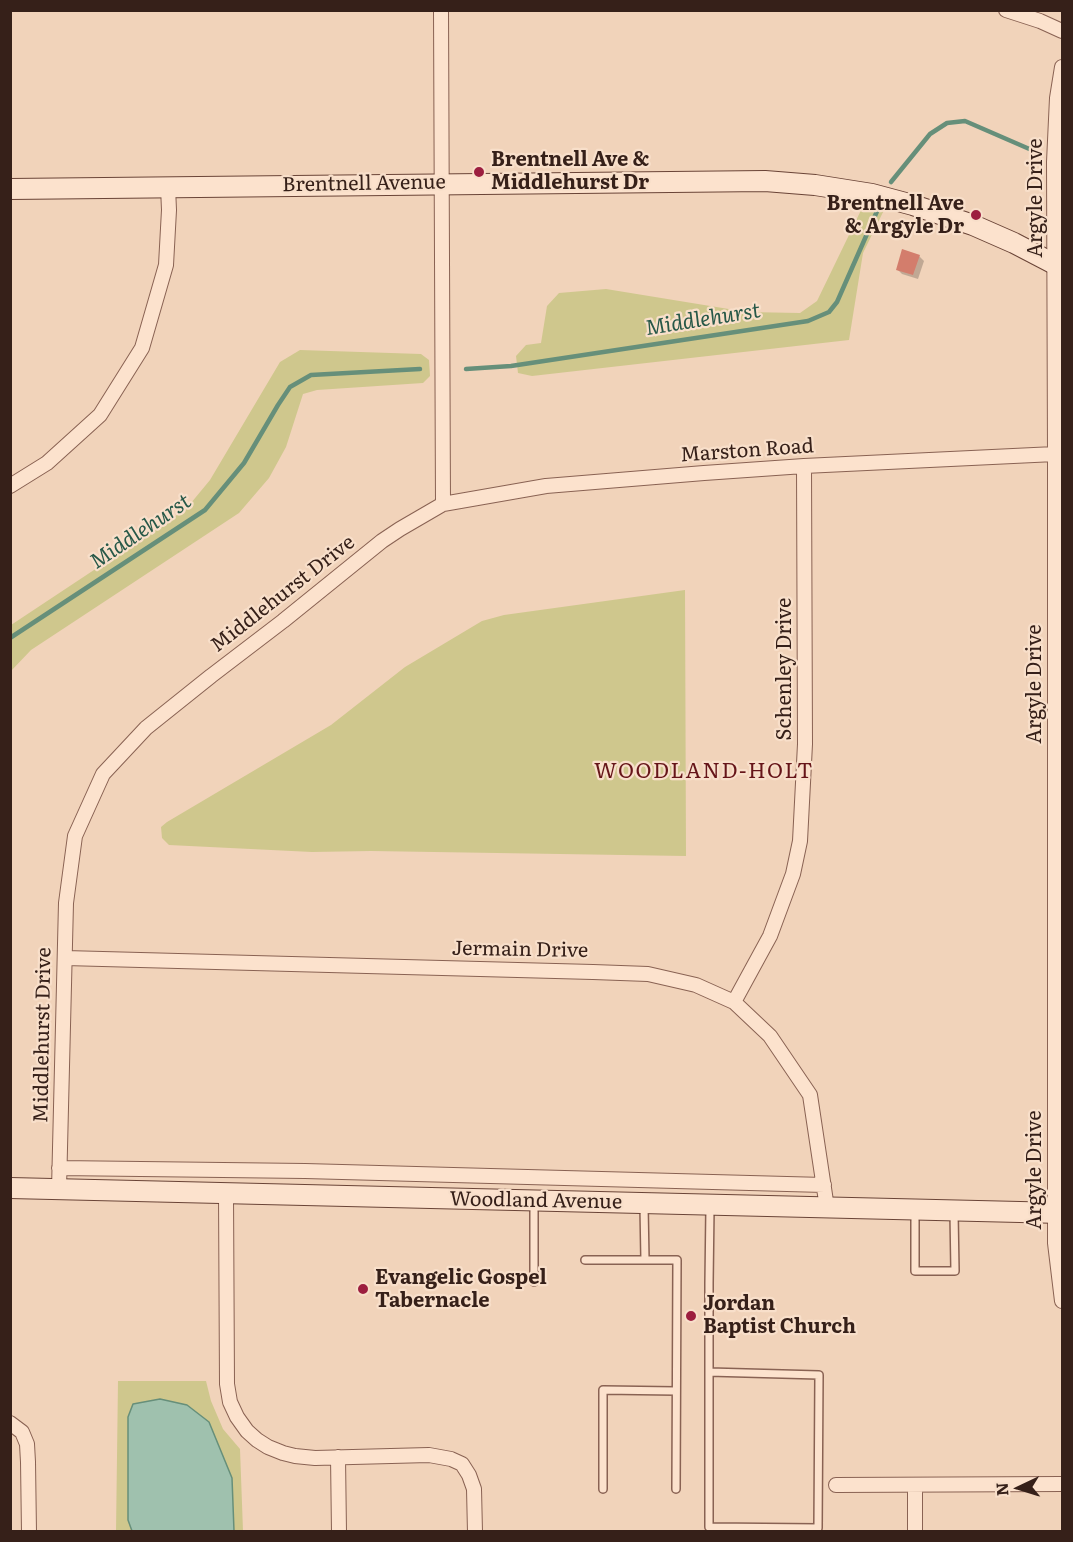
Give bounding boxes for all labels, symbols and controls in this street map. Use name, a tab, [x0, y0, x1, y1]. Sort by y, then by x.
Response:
street label: Argyle Drive	[1024, 138, 1048, 258]
place label: Brentnell Ave & Middlehurst Dr	[491, 148, 649, 195]
marker: Brentnell Ave & Middlehurst Dr	[472, 165, 486, 179]
street label: Brentnell Avenue	[282, 171, 446, 197]
place label: Brentnell Ave & Argyle Dr	[827, 192, 964, 239]
marker: Brentnell Ave & Argyle Dr	[969, 208, 983, 222]
water label: Middlehurst	[644, 298, 762, 342]
street label: Marston Road	[679, 434, 815, 468]
water label: Middlehurst	[86, 489, 196, 575]
street label: Middlehurst Drive	[206, 530, 360, 658]
street label: Schenley Drive	[773, 598, 797, 740]
street label: Argyle Drive	[1023, 624, 1047, 744]
district label: WOODLAND-HOLT	[594, 759, 814, 785]
street label: Jermain Drive	[452, 937, 588, 963]
street label: Middlehurst Drive	[29, 947, 57, 1123]
street label: Argyle Drive	[1023, 1110, 1047, 1230]
street label: Woodland Avenue	[450, 1187, 622, 1215]
place label: Evangelic Gospel Tabernacle	[375, 1266, 547, 1313]
marker: Evangelic Gospel Tabernacle	[356, 1282, 370, 1296]
place label: Jordan Baptist Church	[703, 1292, 856, 1339]
marker: Jordan Baptist Church	[684, 1309, 698, 1323]
north arrow	[989, 1458, 1049, 1518]
text: N	[989, 1482, 1013, 1497]

